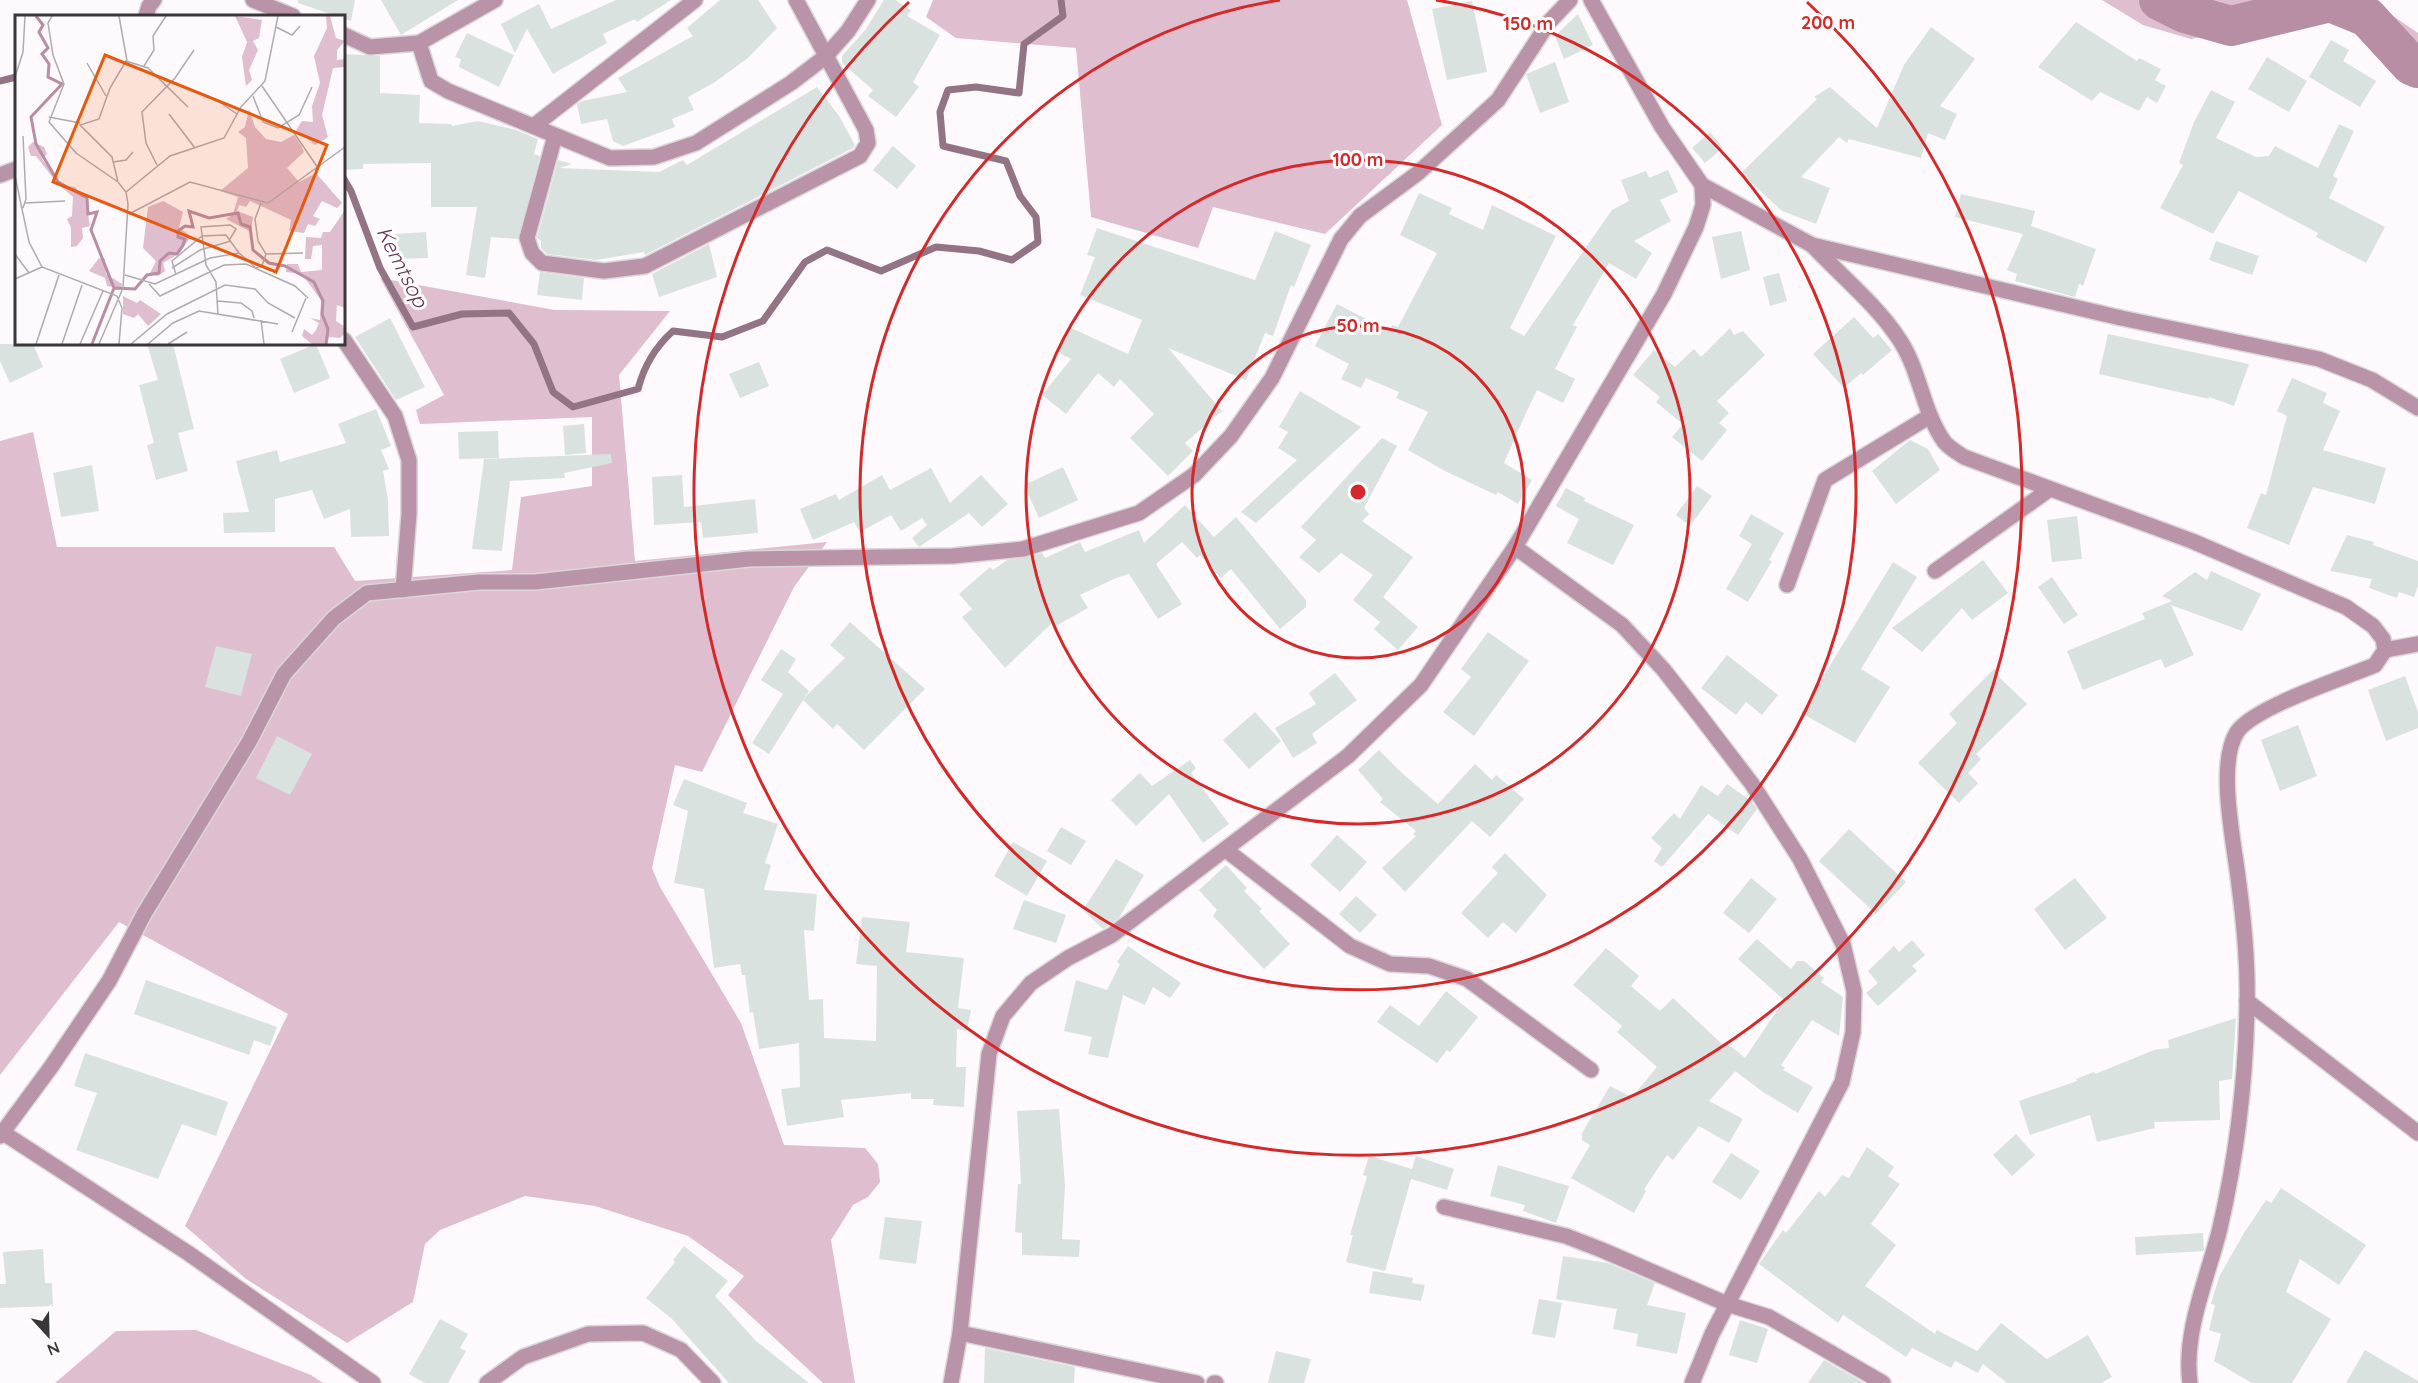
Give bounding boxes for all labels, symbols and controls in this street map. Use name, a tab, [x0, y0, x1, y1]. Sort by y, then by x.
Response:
text: 200 m	[1801, 11, 1855, 34]
text: 150 m	[1503, 12, 1553, 35]
inset map	[15, 15, 345, 345]
text: 100 m	[1333, 148, 1383, 171]
water label: Kemtsop	[371, 222, 435, 313]
text: 50 m	[1336, 314, 1380, 337]
centre of rings	[1348, 482, 1368, 502]
north arrow	[18, 1305, 78, 1365]
text: N	[44, 1337, 63, 1360]

